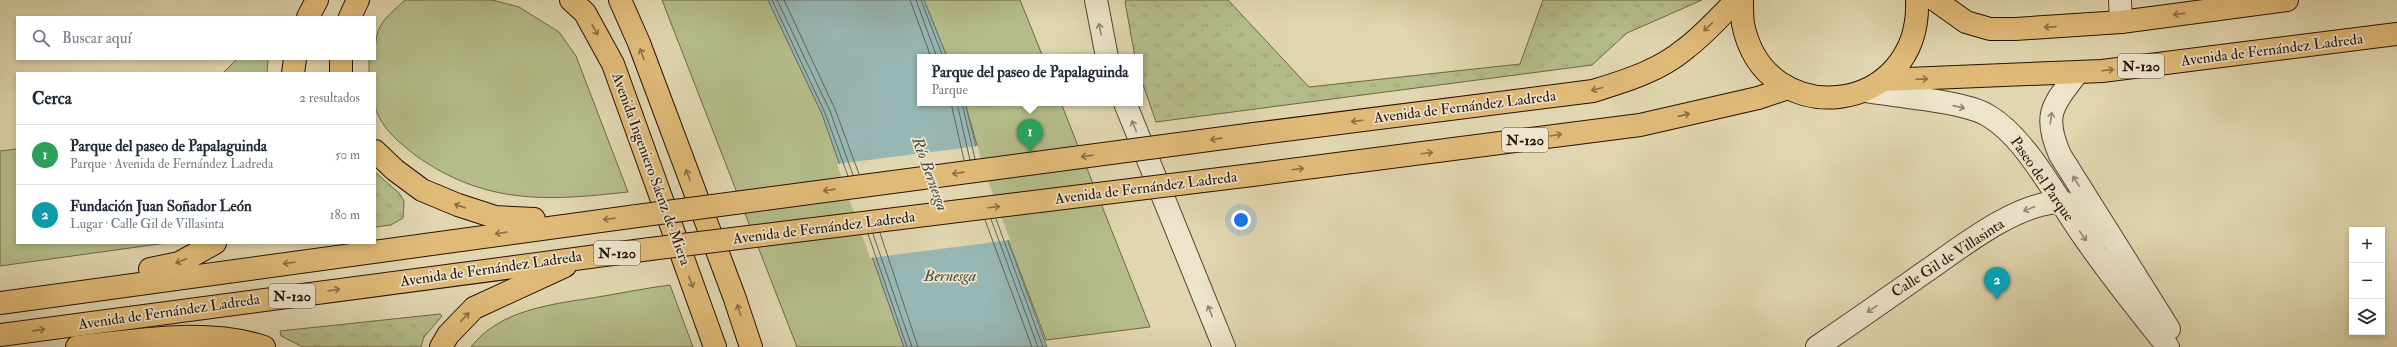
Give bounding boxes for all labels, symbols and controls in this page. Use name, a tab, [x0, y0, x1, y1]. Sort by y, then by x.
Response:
one-way arrow	[2173, 10, 2186, 18]
search box	[16, 16, 376, 60]
one-way arrow	[1704, 22, 1714, 31]
one-way arrow	[1096, 23, 1104, 36]
one-way arrow	[591, 24, 599, 36]
one-way arrow	[2044, 24, 2057, 31]
icon: search	[30, 27, 52, 49]
text: Buscar aquí	[62, 29, 131, 48]
street label: Avenida de Fernández Ladreda	[2179, 29, 2365, 71]
one-way arrow	[638, 48, 646, 60]
popup	[917, 54, 1143, 106]
road number: N-120	[2118, 54, 2164, 78]
text: Parque del paseo de Papalaguinda	[931, 63, 1129, 82]
one-way arrow	[2101, 66, 2114, 74]
street label: Avenida Ingeniero Sáenz de Miera	[607, 69, 695, 269]
one-way arrow	[1915, 75, 1928, 83]
text: Parque	[931, 82, 968, 98]
street label: Avenida de Fernández Ladreda	[1372, 86, 1558, 128]
one-way arrow	[1591, 86, 1604, 94]
text: Cerca	[32, 88, 72, 109]
text: 2 resultados	[299, 90, 360, 106]
one-way arrow	[1952, 103, 1965, 111]
one-way arrow	[1678, 110, 1691, 118]
one-way arrow	[2047, 111, 2055, 124]
one-way arrow	[1351, 117, 1364, 125]
pin: 1	[1017, 119, 1043, 152]
one-way arrow	[1130, 120, 1138, 132]
road number: N-120	[1502, 128, 1548, 152]
one-way arrow	[1549, 131, 1562, 139]
water label: Río Bernesga	[907, 133, 953, 214]
street label: Paseo del Parque	[2006, 133, 2078, 225]
one-way arrow	[1210, 135, 1223, 143]
text: Parque del paseo de Papalaguinda	[70, 137, 267, 156]
text: 1	[43, 147, 47, 163]
text: 50 m	[335, 147, 360, 163]
one-way arrow	[1420, 149, 1433, 157]
one-way arrow	[1081, 152, 1094, 160]
text: Parque · Avenida de Fernández Ladreda	[70, 156, 273, 172]
one-way arrow	[1292, 165, 1305, 173]
street label: Avenida de Fernández Ladreda	[1053, 167, 1239, 209]
one-way arrow	[952, 169, 965, 177]
one-way arrow	[684, 170, 692, 182]
one-way arrow	[2072, 176, 2080, 187]
one-way arrow	[823, 186, 836, 194]
text: Fundación Juan Soñador León	[70, 197, 252, 216]
one-way arrow	[455, 201, 467, 209]
one-way arrow	[987, 203, 1000, 211]
one-way arrow	[2024, 206, 2036, 214]
text: 2	[42, 207, 48, 223]
text: 180 m	[330, 207, 360, 223]
street label: Avenida de Fernández Ladreda	[731, 207, 917, 249]
your location	[1231, 210, 1251, 230]
street label: Calle Gil de Villasinta	[1888, 214, 2009, 302]
one-way arrow	[603, 215, 616, 223]
text: Lugar · Calle Gil de Villasinta	[70, 216, 224, 232]
map controls	[2349, 227, 2385, 335]
button: +	[2349, 227, 2385, 263]
one-way arrow	[495, 230, 508, 237]
one-way arrow	[2079, 231, 2087, 242]
road number: N-120	[594, 241, 640, 265]
street label: Avenida de Fernández Ladreda	[398, 247, 584, 291]
one-way arrow	[175, 258, 187, 265]
one-way arrow	[283, 259, 296, 267]
button: −	[2349, 263, 2385, 299]
water label: Bernesga	[923, 266, 976, 286]
pin: 2	[1984, 267, 2010, 300]
one-way arrow	[688, 275, 696, 287]
road number: N-120	[269, 284, 315, 308]
one-way arrow	[327, 286, 340, 294]
street label: Avenida de Fernández Ladreda	[76, 290, 262, 334]
button: layers	[2349, 299, 2385, 335]
one-way arrow	[735, 304, 742, 317]
one-way arrow	[1205, 305, 1213, 317]
one-way arrow	[1867, 305, 1878, 313]
one-way arrow	[461, 312, 470, 322]
one-way arrow	[32, 326, 45, 334]

